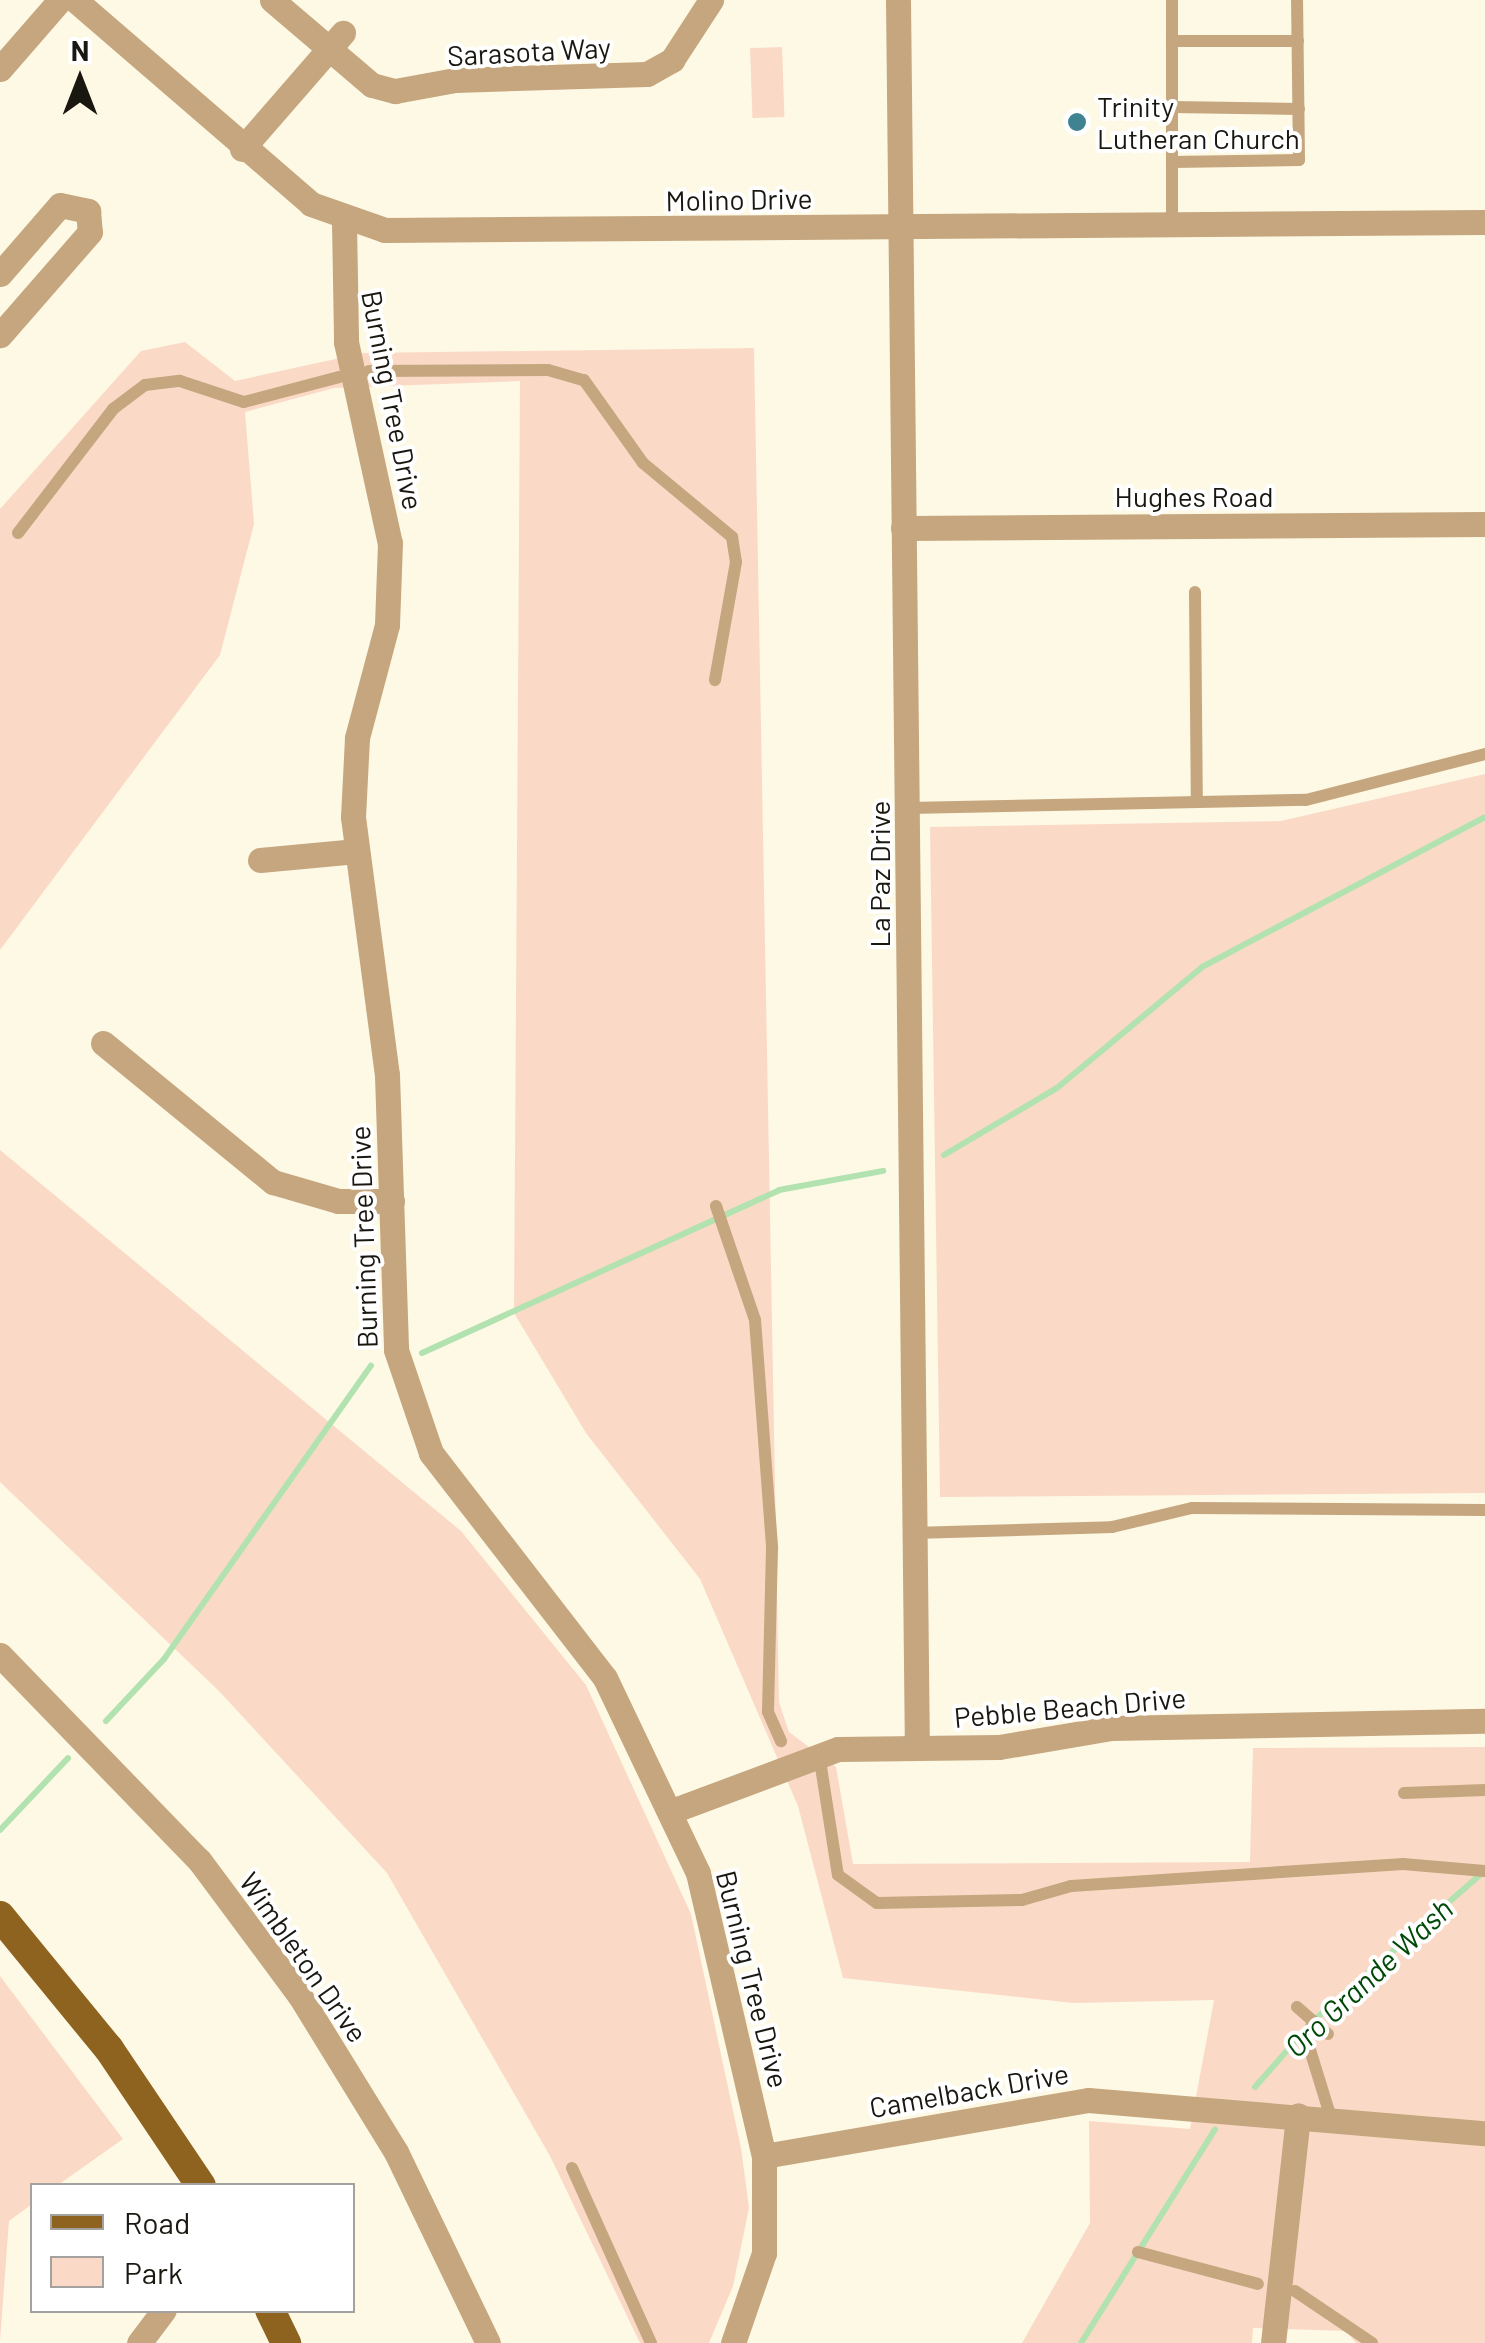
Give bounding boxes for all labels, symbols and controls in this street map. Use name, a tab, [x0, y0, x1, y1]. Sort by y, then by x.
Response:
north arrow	[30, 30, 130, 130]
street label: Sarasota Way	[446, 30, 612, 72]
text: N	[71, 33, 89, 67]
place label: Trinity Lutheran Church	[1097, 89, 1300, 155]
marker: Trinity Lutheran Church	[1066, 111, 1088, 133]
street label: Molino Drive	[665, 181, 813, 217]
street label: Burning Tree Drive	[355, 288, 431, 512]
street label: Hughes Road	[1115, 479, 1273, 513]
street label: La Paz Drive	[862, 800, 896, 948]
street label: Burning Tree Drive	[342, 1125, 384, 1349]
street label: Pebble Beach Drive	[953, 1680, 1187, 1734]
street label: Wimbleton Drive	[233, 1866, 375, 2048]
street label: Burning Tree Drive	[710, 1867, 796, 2091]
water label: Oro Grande Wash	[1276, 1890, 1460, 2064]
street label: Camelback Drive	[867, 2056, 1071, 2124]
legend	[30, 2183, 355, 2313]
text: Road	[124, 2204, 190, 2240]
text: Park	[124, 2254, 183, 2290]

